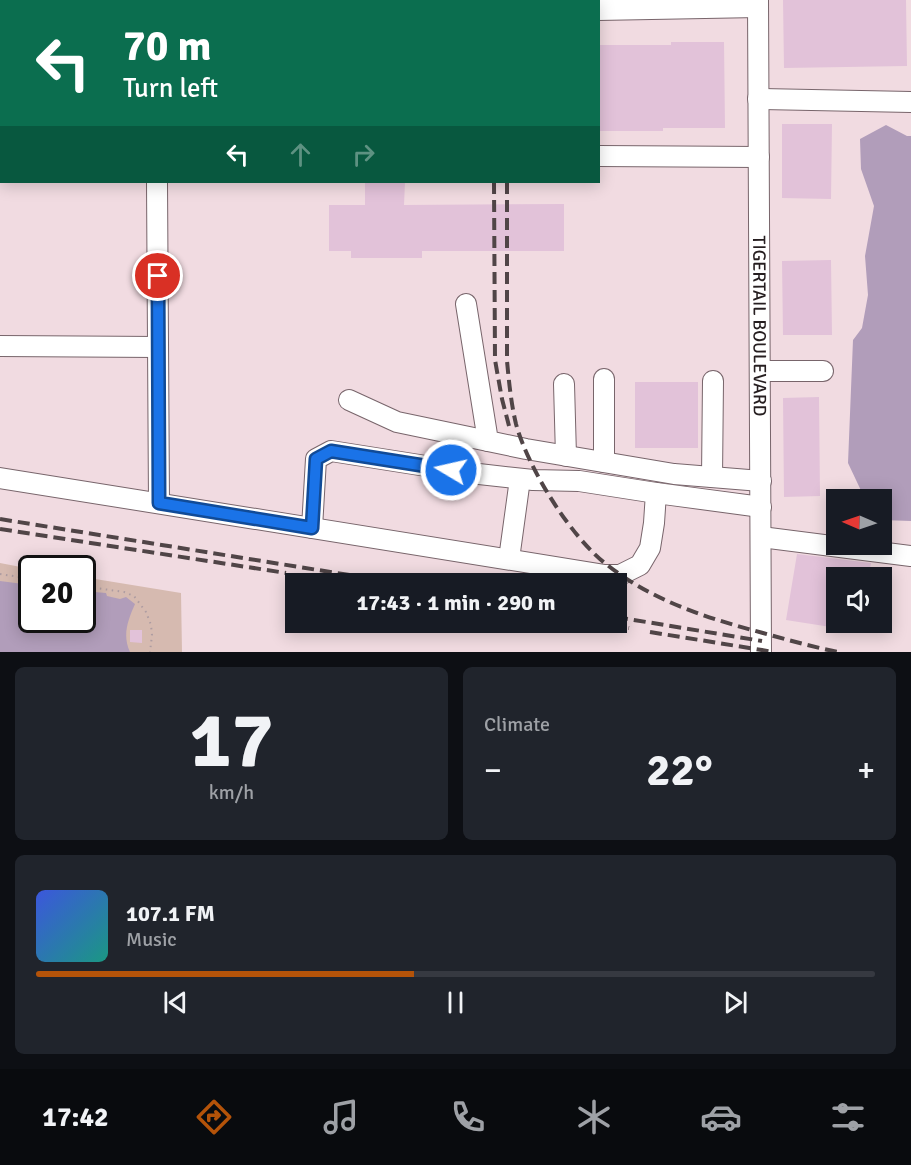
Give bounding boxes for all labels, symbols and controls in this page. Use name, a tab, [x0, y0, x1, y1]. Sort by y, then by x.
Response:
text: 70 m	[123, 21, 212, 72]
icon: left	[24, 24, 102, 102]
text: Turn left	[123, 72, 218, 105]
icon: left	[221, 138, 254, 171]
icon: ahead	[284, 138, 317, 171]
icon: right	[347, 138, 380, 171]
street label: TIGERTAIL BOULEVARD	[748, 236, 771, 416]
pin	[132, 250, 183, 301]
icon: arrive	[141, 259, 174, 292]
position arrow	[419, 438, 483, 502]
north arrow	[826, 489, 892, 555]
map controls	[826, 489, 892, 633]
speed limit sign: 20	[18, 555, 96, 633]
button: sound	[826, 567, 892, 633]
text: 17:43 · 1 min · 290 m	[356, 589, 556, 616]
text: 17	[189, 693, 274, 789]
text: Climate	[484, 712, 550, 737]
text: 22°	[646, 743, 713, 798]
text: −	[484, 750, 502, 791]
text: +	[857, 750, 875, 791]
text: km/h	[209, 780, 254, 805]
text: 107.1 FM	[126, 900, 215, 927]
text: Music	[126, 927, 177, 952]
icon: previous	[159, 986, 192, 1019]
icon: pause	[439, 986, 472, 1019]
icon: next	[719, 986, 752, 1019]
icon: directions	[193, 1096, 235, 1138]
icon: music	[320, 1096, 362, 1138]
icon: phone	[447, 1096, 489, 1138]
icon: climate	[573, 1096, 615, 1138]
icon: car	[700, 1096, 742, 1138]
icon: filters	[827, 1096, 869, 1138]
text: 17:42	[42, 1101, 109, 1134]

